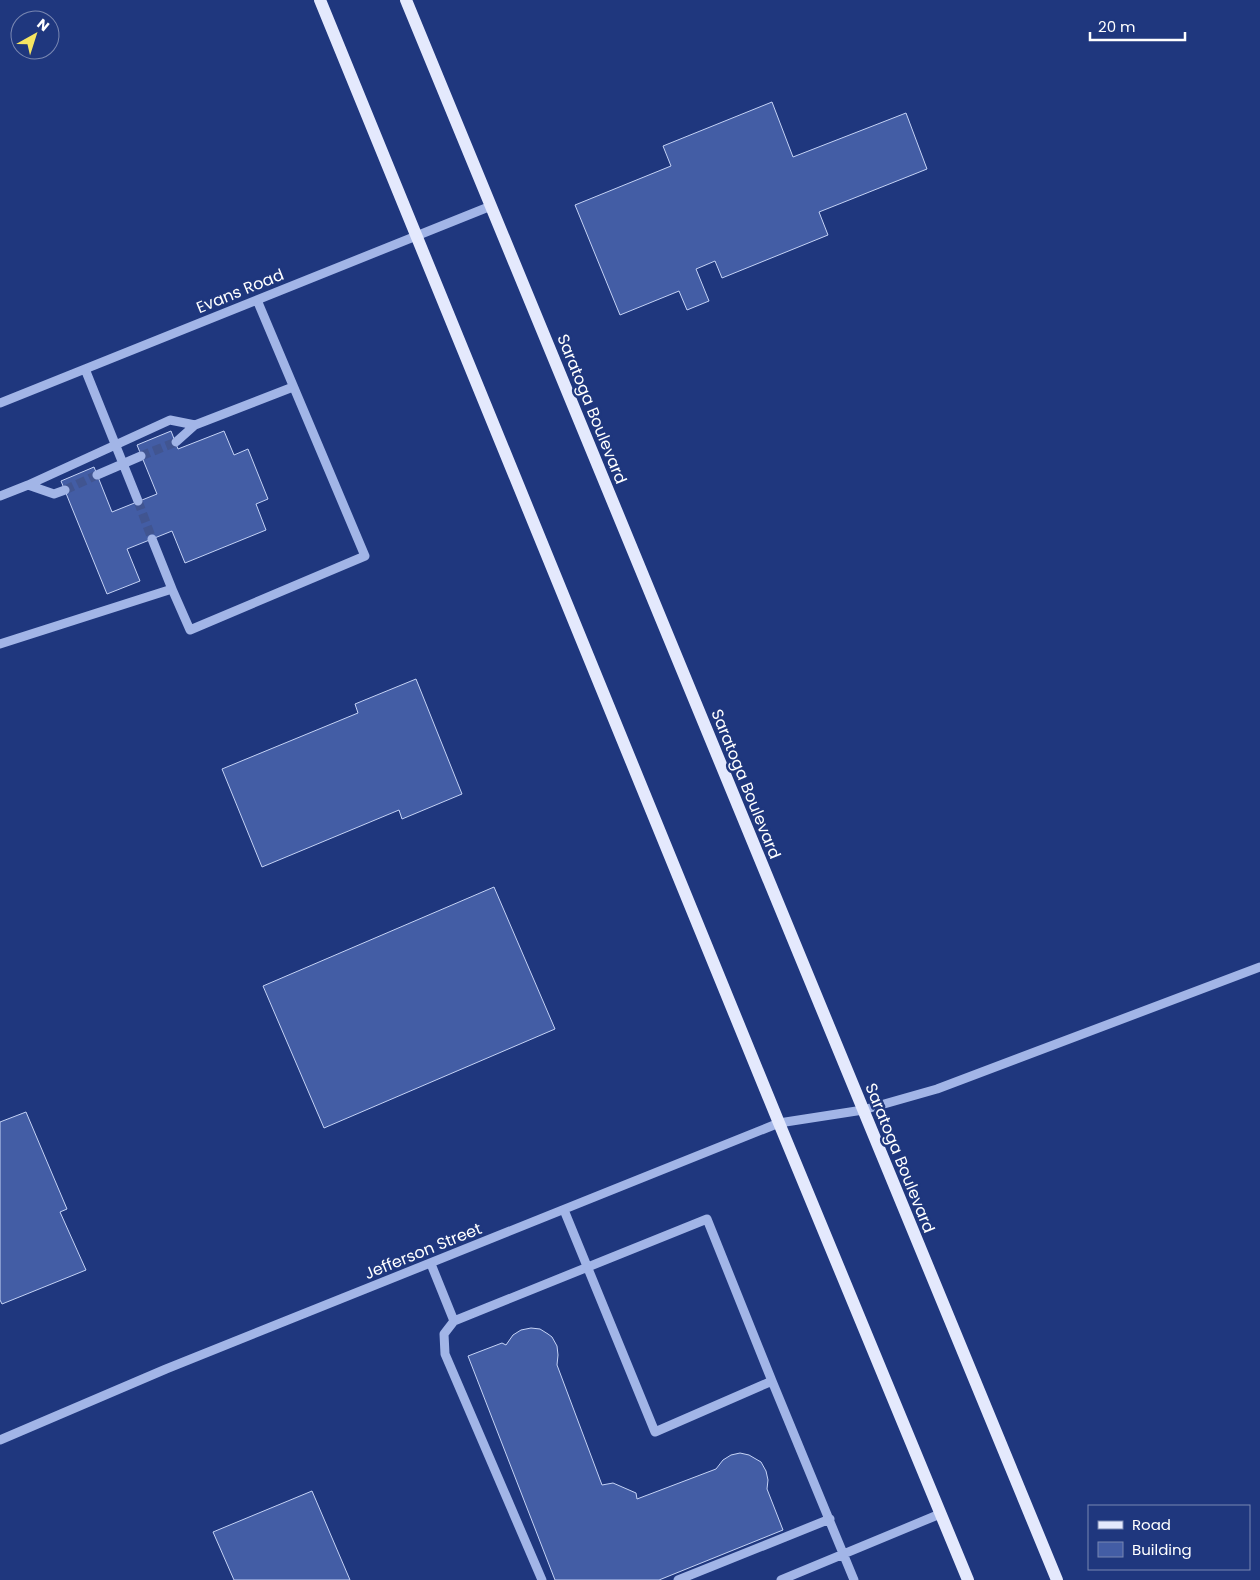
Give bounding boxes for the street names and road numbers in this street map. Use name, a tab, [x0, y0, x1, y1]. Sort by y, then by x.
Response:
street label: Evans Road	[193, 263, 287, 319]
street label: Saratoga Boulevard	[551, 331, 633, 487]
street label: Saratoga Boulevard	[705, 706, 787, 862]
street label: Saratoga Boulevard	[859, 1080, 941, 1236]
street label: Jefferson Street	[361, 1217, 485, 1285]

